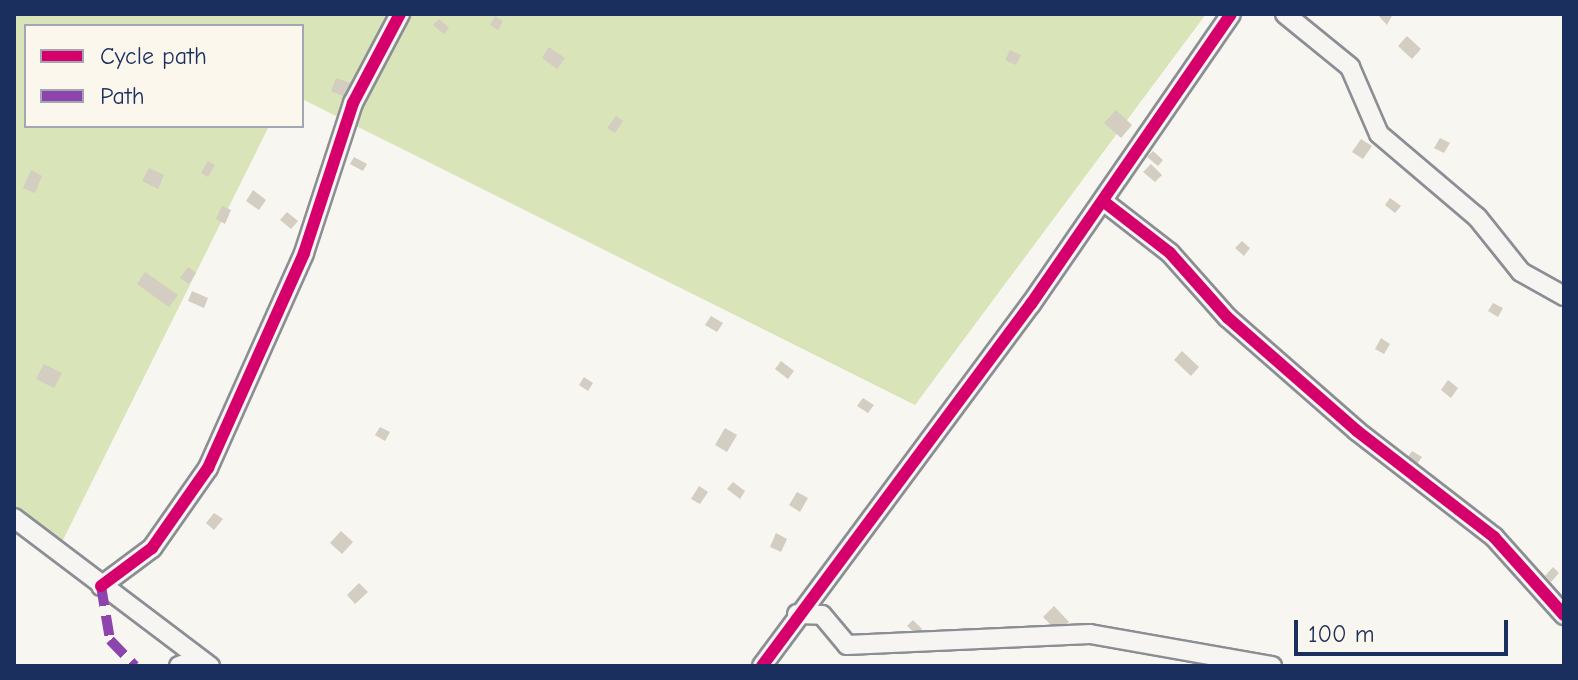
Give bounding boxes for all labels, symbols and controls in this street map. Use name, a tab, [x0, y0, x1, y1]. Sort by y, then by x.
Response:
legend	[24, 24, 304, 128]
text: Cycle path	[100, 42, 207, 70]
text: Path	[100, 82, 145, 110]
scale bar	[1298, 604, 1512, 654]
text: 100 m	[1308, 620, 1375, 648]

